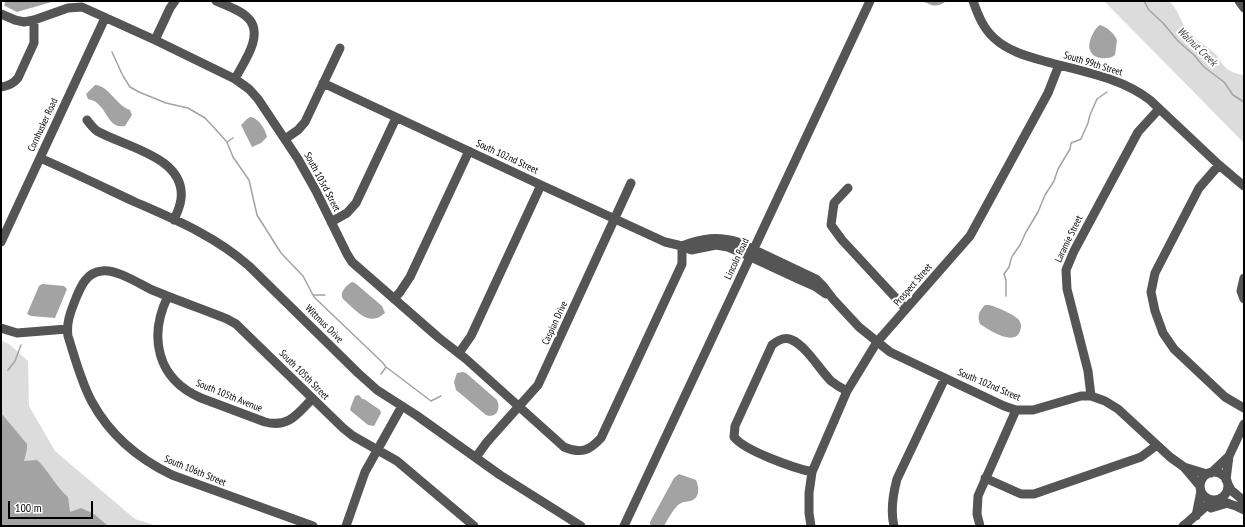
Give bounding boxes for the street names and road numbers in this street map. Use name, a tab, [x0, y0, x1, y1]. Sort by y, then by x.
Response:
street label: South 99th Street	[1062, 49, 1124, 79]
street label: Cornhusker Road	[25, 96, 61, 154]
street label: South 102nd Street	[474, 137, 540, 177]
street label: South 103rd Street	[301, 150, 343, 214]
street label: Laramie Street	[1053, 214, 1085, 264]
street label: Lincoln Road	[722, 236, 752, 282]
street label: Prospect Street	[891, 261, 935, 309]
street label: Caspian Drive	[540, 299, 570, 347]
street label: Wittmus Drive	[302, 302, 346, 346]
street label: South 105th Street	[277, 348, 331, 402]
street label: South 102nd Street	[956, 366, 1022, 404]
street label: South 105th Avenue	[194, 377, 264, 415]
street label: South 106th Street	[162, 453, 228, 489]

